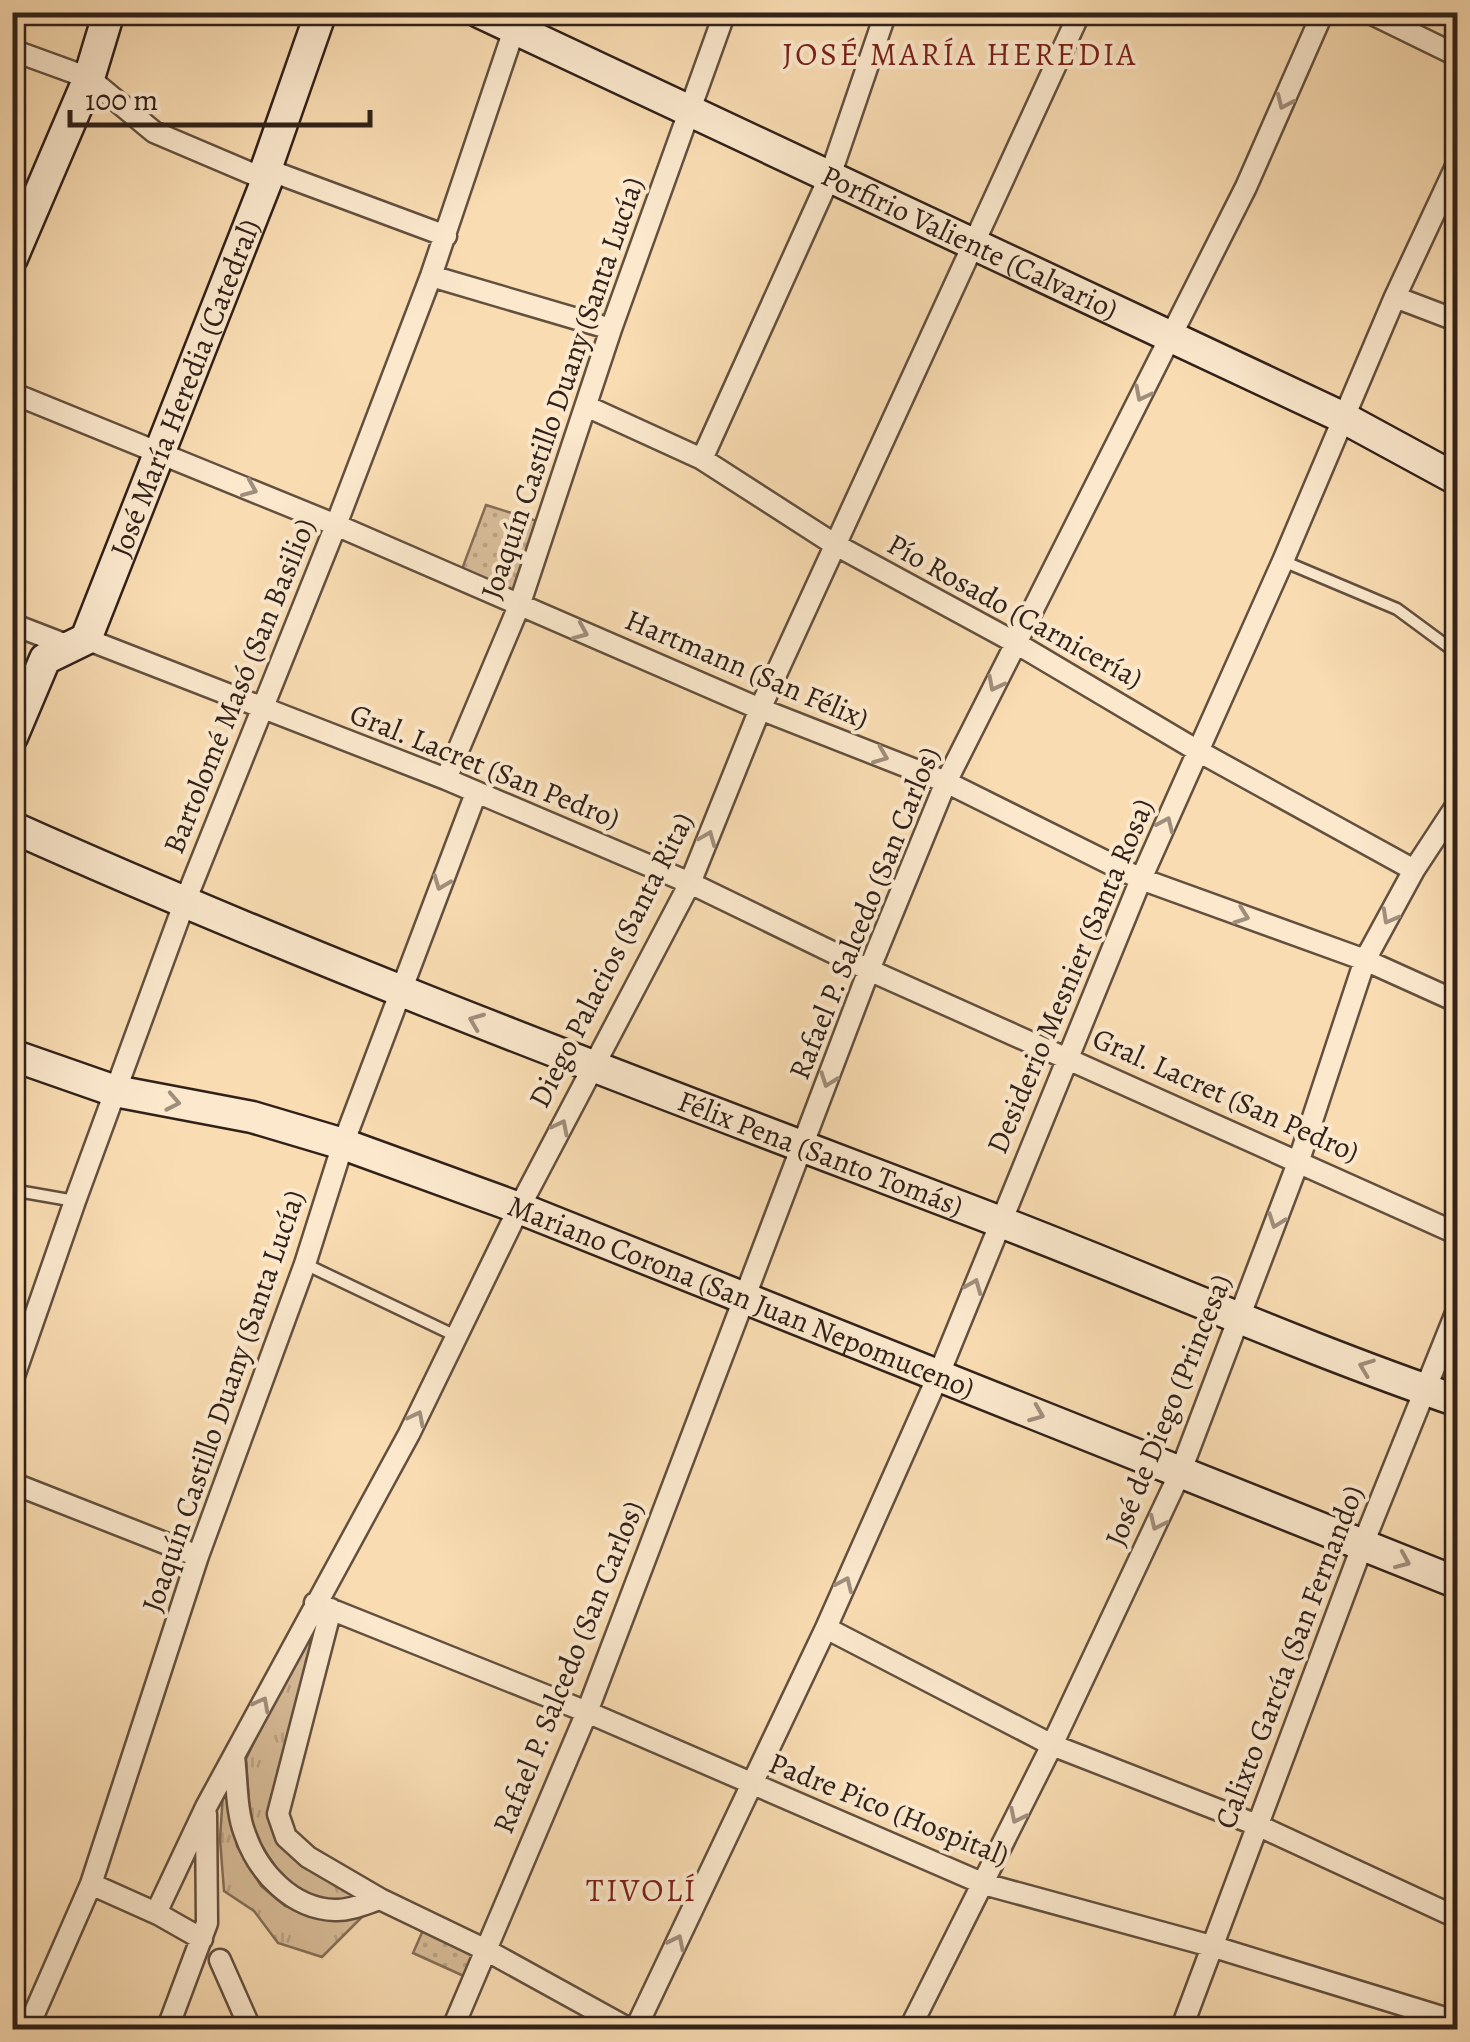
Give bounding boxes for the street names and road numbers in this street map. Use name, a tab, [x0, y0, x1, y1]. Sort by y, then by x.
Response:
street label: Porfirio Valiente (Calvario)	[815, 155, 1125, 329]
street label: Joaquín Castillo Duany (Santa Lucía)	[471, 172, 653, 604]
street label: José María Heredia (Catedral)	[100, 213, 270, 563]
street label: Bartolomé Masó (San Basilio)	[153, 512, 325, 860]
street label: Pío Rosado (Carnicería)	[880, 524, 1150, 698]
street label: Hartmann (San Félix)	[619, 600, 875, 738]
street label: Gral. Lacret (San Pedro)	[344, 694, 626, 838]
street label: Rafael P. Salcedo (San Carlos)	[779, 741, 949, 1085]
street label: Desiderio Mesnier (Santa Rosa)	[977, 792, 1163, 1160]
street label: Diego Palacios (Santa Rita)	[519, 806, 703, 1114]
street label: Gral. Lacret (San Pedro)	[1086, 1018, 1366, 1172]
street label: Félix Pena (Santo Tomás)	[672, 1081, 969, 1226]
street label: Joaquín Castillo Duany (Santa Lucía)	[132, 1185, 314, 1617]
street label: Mariano Corona (San Juan Nepomuceno)	[502, 1186, 981, 1408]
street label: José de Diego (Princesa)	[1095, 1268, 1241, 1552]
street label: Calixto García (San Fernando)	[1205, 1480, 1373, 1834]
street label: Rafael P. Salcedo (San Carlos)	[483, 1495, 653, 1839]
street label: Padre Pico (Hospital)	[763, 1743, 1015, 1875]

